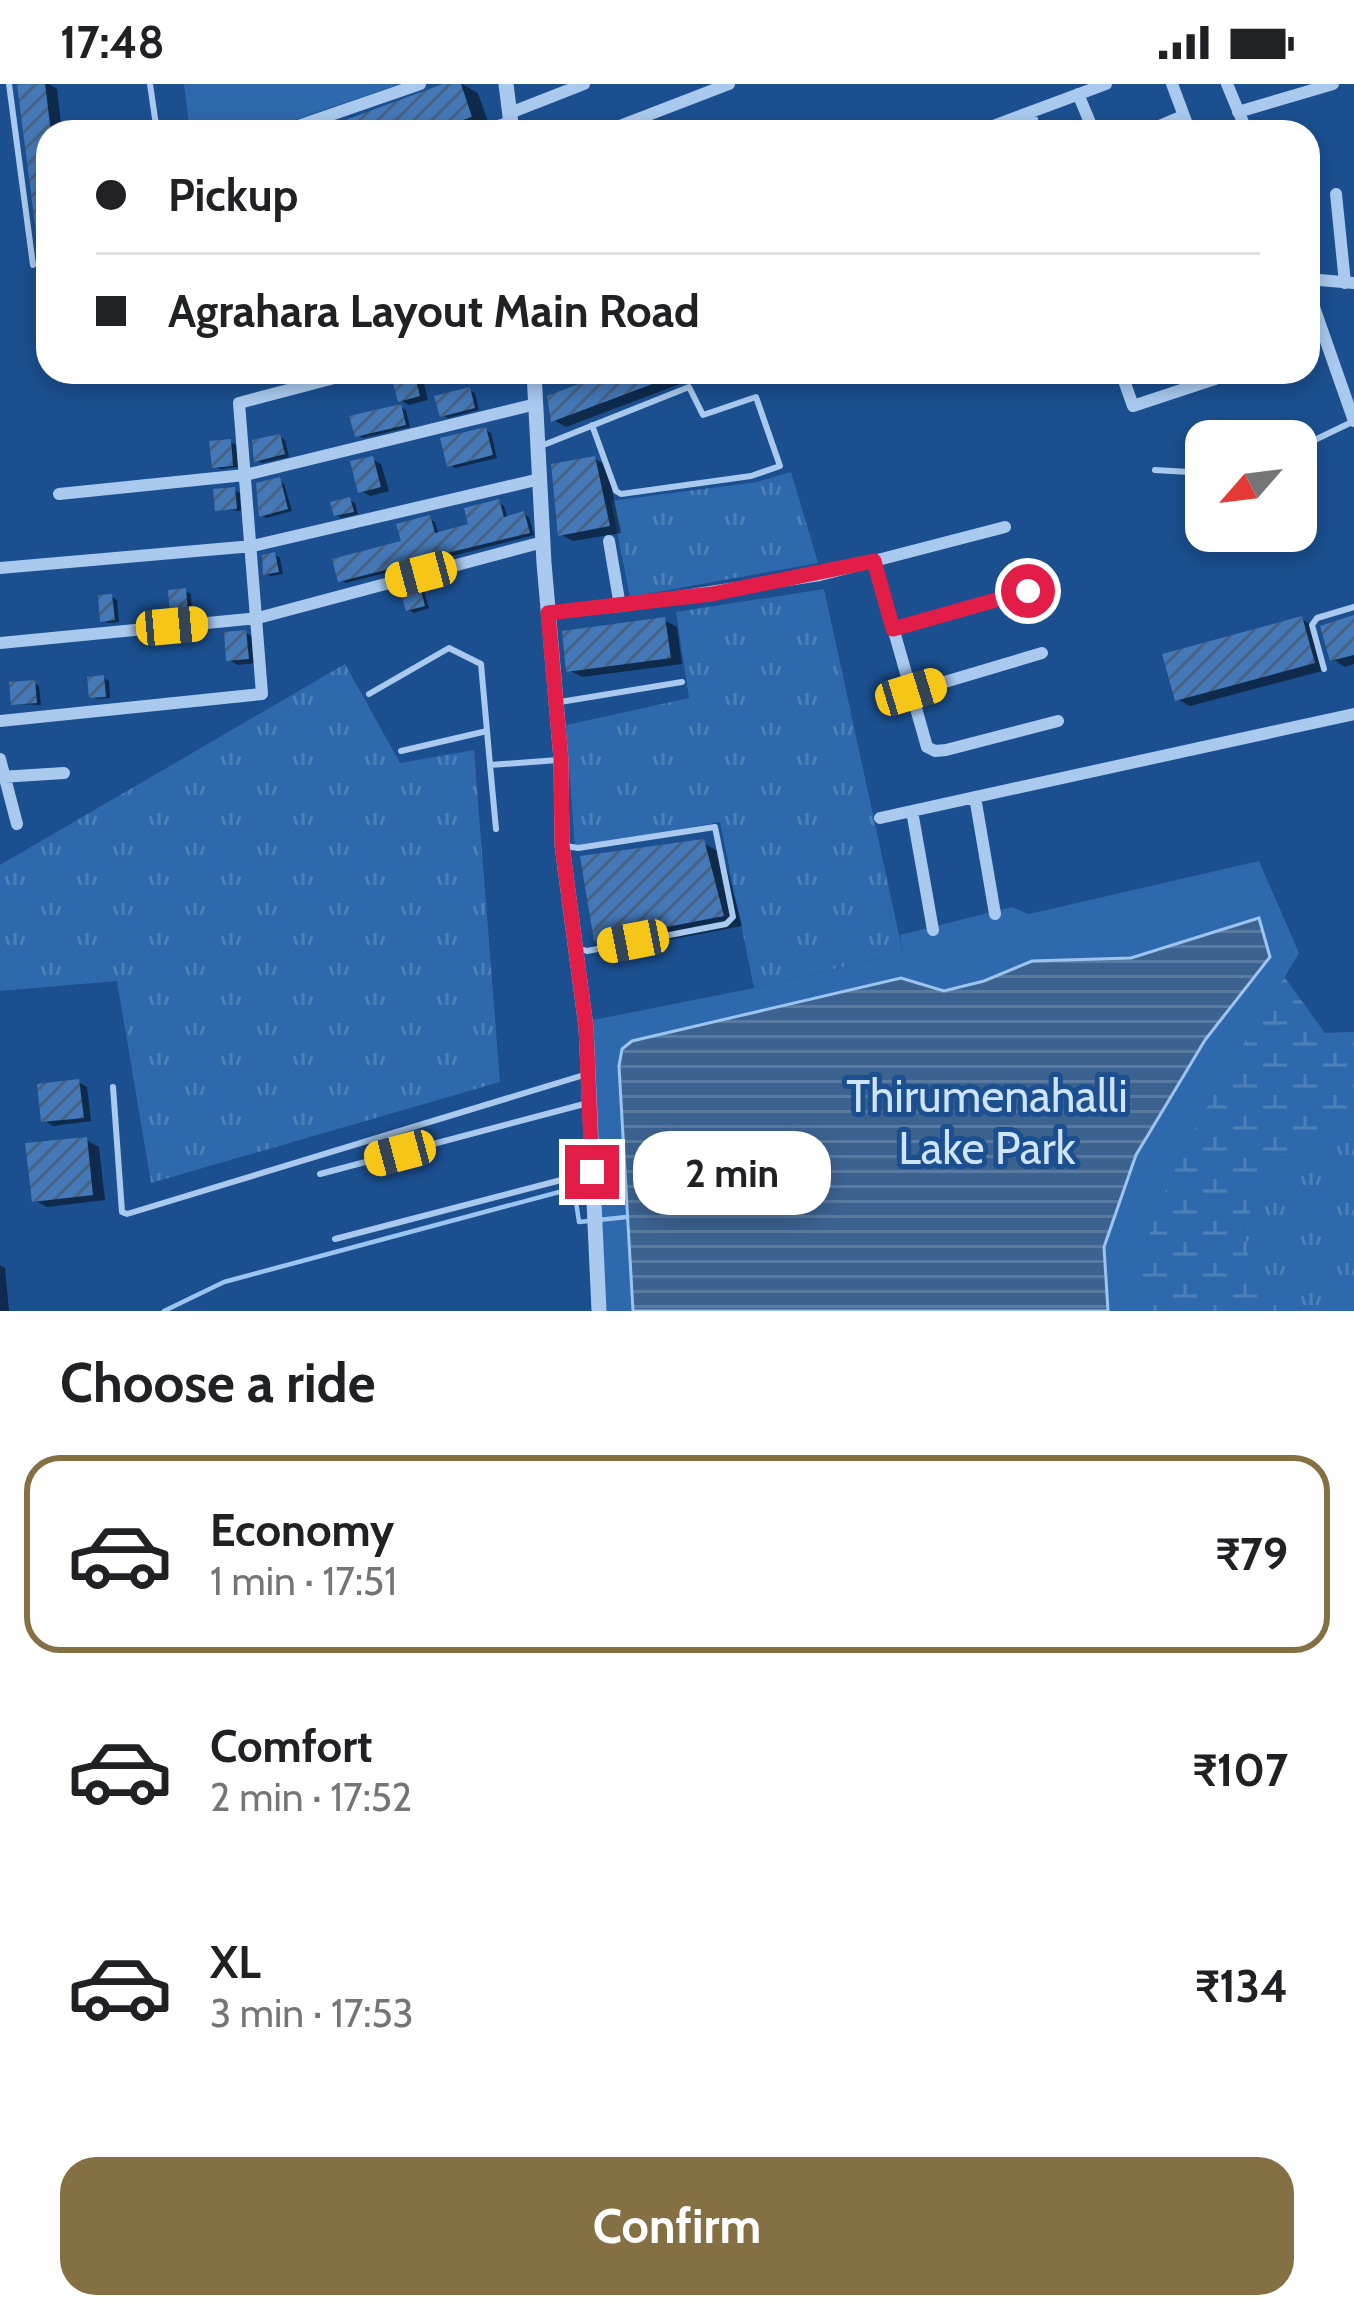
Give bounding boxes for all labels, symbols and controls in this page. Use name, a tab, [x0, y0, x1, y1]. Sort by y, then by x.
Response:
text: 17:48	[60, 15, 165, 69]
text: Pickup	[168, 168, 298, 222]
text: Agrahara Layout Main Road	[168, 284, 700, 338]
north arrow	[1185, 420, 1317, 552]
map controls	[1185, 420, 1317, 552]
car	[382, 547, 460, 601]
route start	[1001, 564, 1055, 618]
car	[135, 605, 209, 647]
car	[871, 664, 951, 720]
car	[594, 916, 672, 966]
park label: Thirumenahalli Lake Park	[846, 1069, 1128, 1175]
car	[361, 1126, 439, 1180]
callout: 2 min	[634, 1130, 832, 1214]
route end	[565, 1145, 619, 1199]
text: 2 min	[685, 1149, 779, 1197]
text: Choose a ride	[60, 1350, 375, 1416]
icon: car	[66, 1500, 174, 1608]
text: Economy	[210, 1503, 394, 1557]
text: ₹79	[1215, 1527, 1288, 1581]
text: 1 min · 17:51	[210, 1557, 397, 1605]
icon: car	[66, 1716, 174, 1824]
text: Comfort	[210, 1719, 373, 1773]
text: ₹107	[1192, 1743, 1288, 1797]
text: 2 min · 17:52	[210, 1773, 412, 1821]
icon: car	[66, 1932, 174, 2040]
text: XL	[210, 1935, 261, 1989]
text: ₹134	[1195, 1959, 1288, 2013]
text: 3 min · 17:53	[210, 1989, 414, 2037]
button: Confirm	[60, 2157, 1294, 2295]

